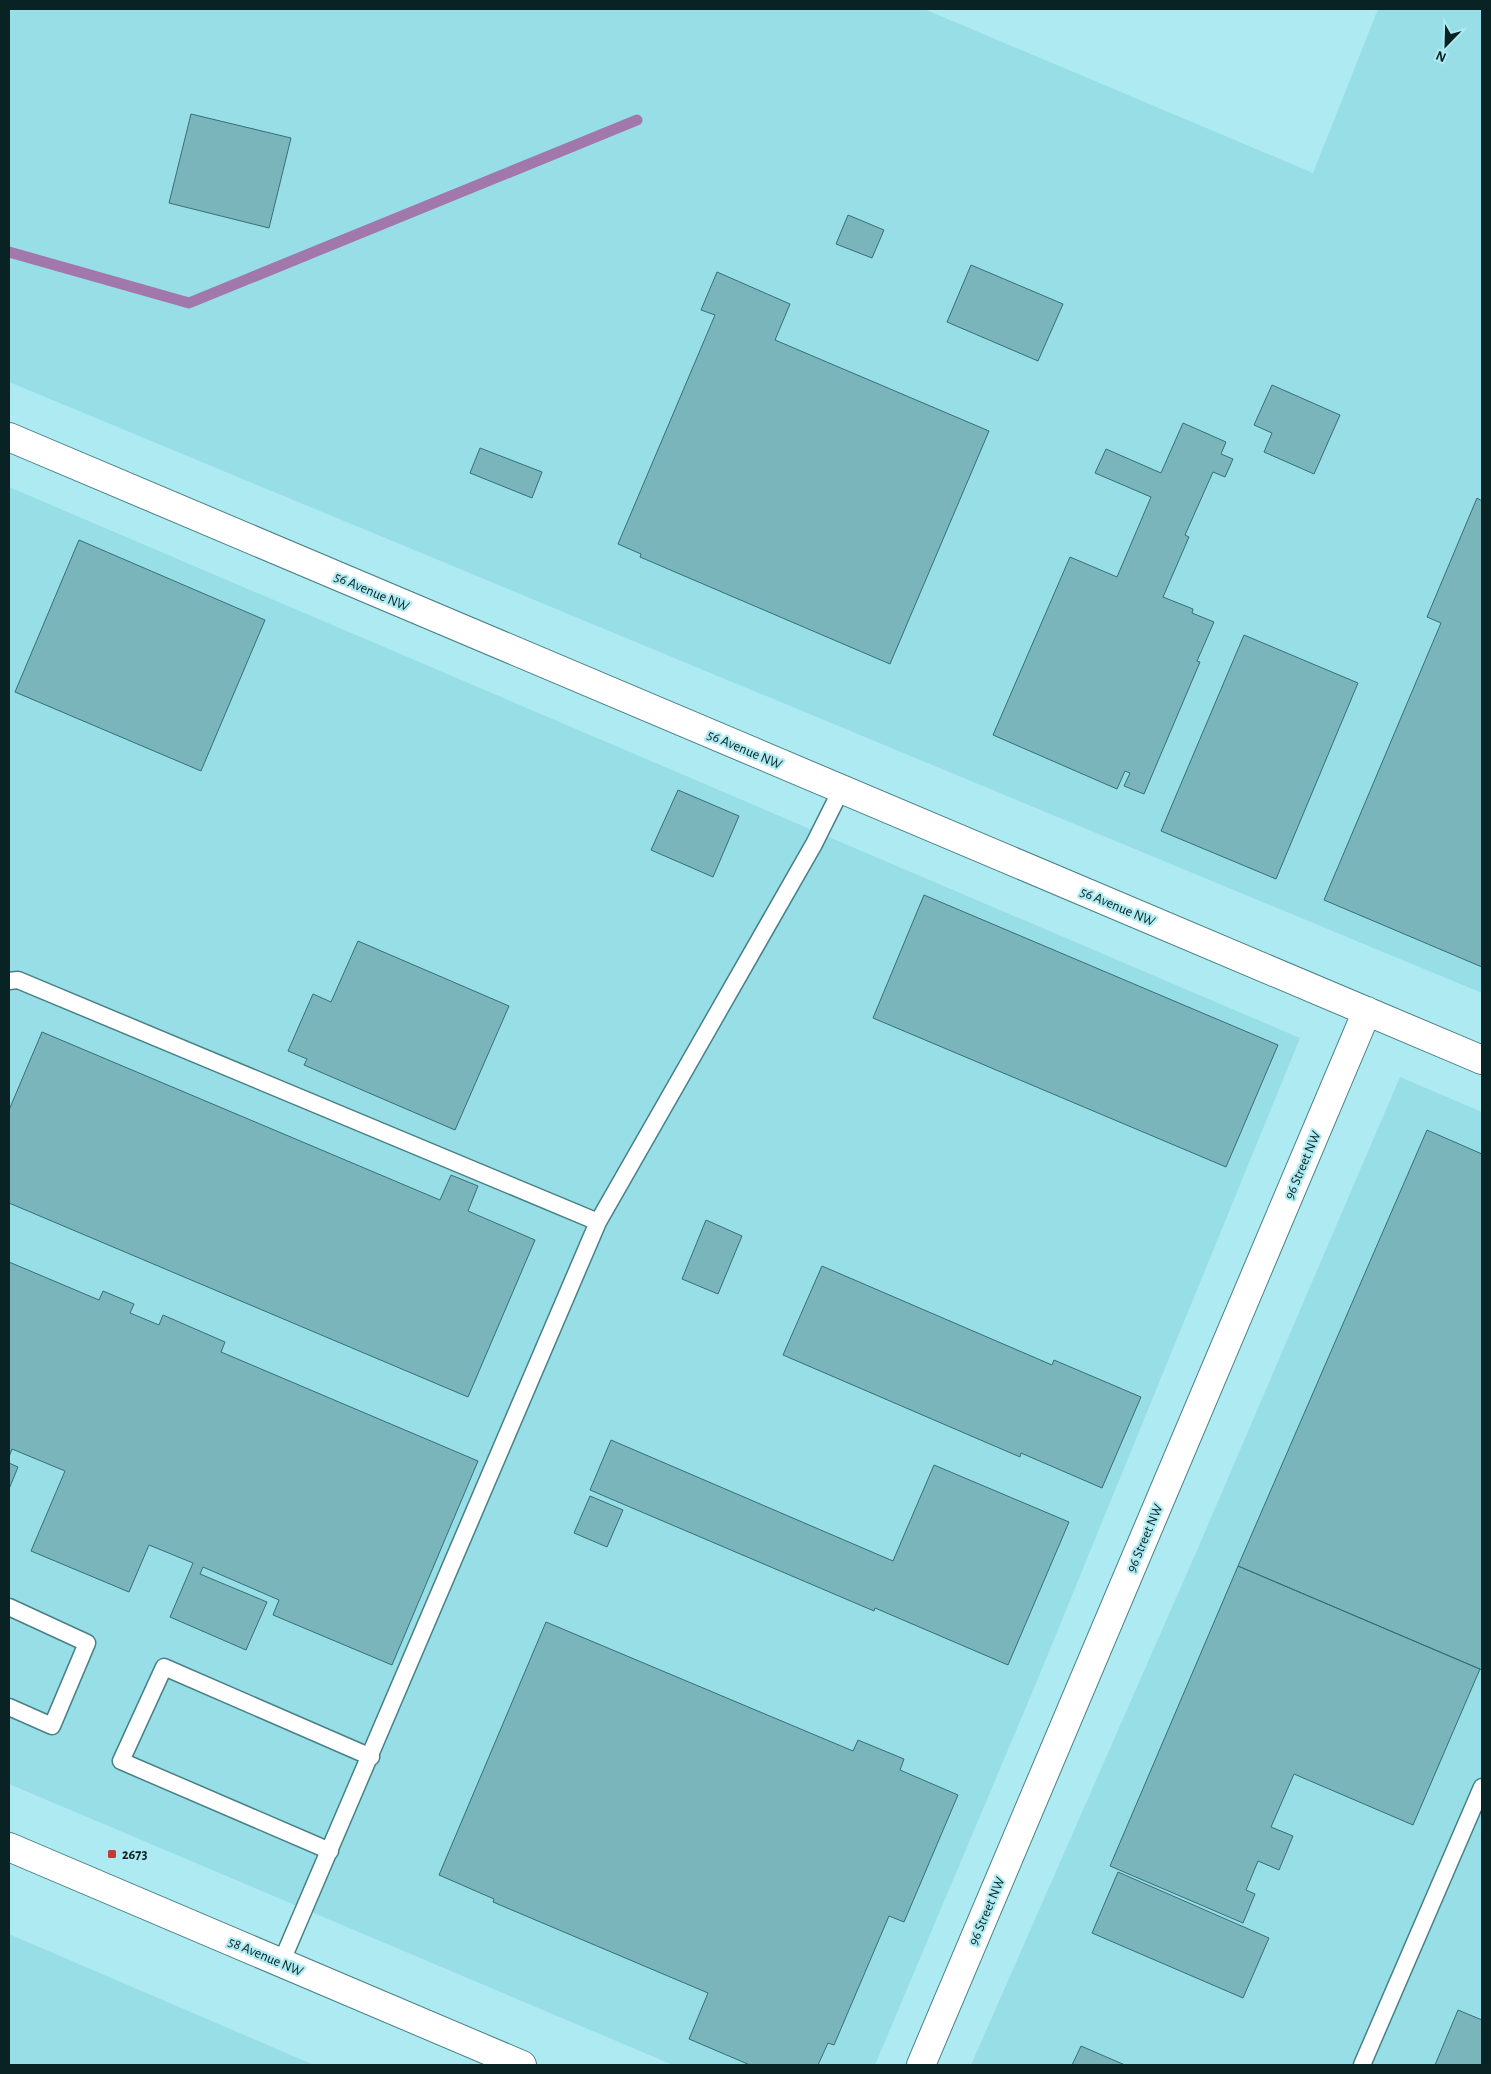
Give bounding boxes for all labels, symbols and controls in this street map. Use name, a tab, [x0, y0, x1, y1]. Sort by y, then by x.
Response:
north arrow	[1421, 20, 1471, 70]
text: N	[1434, 48, 1449, 64]
street label: 56 Avenue NW	[332, 570, 411, 614]
street label: 56 Avenue NW	[705, 728, 784, 772]
street label: 56 Avenue NW	[1078, 885, 1157, 929]
street label: 96 Street NW	[1282, 1129, 1324, 1202]
street label: 96 Street NW	[1124, 1502, 1166, 1575]
marker: 2673	[106, 1848, 118, 1860]
place label: 2673	[122, 1848, 147, 1862]
street label: 96 Street NW	[966, 1875, 1008, 1948]
street label: 58 Avenue NW	[226, 1935, 306, 1979]

